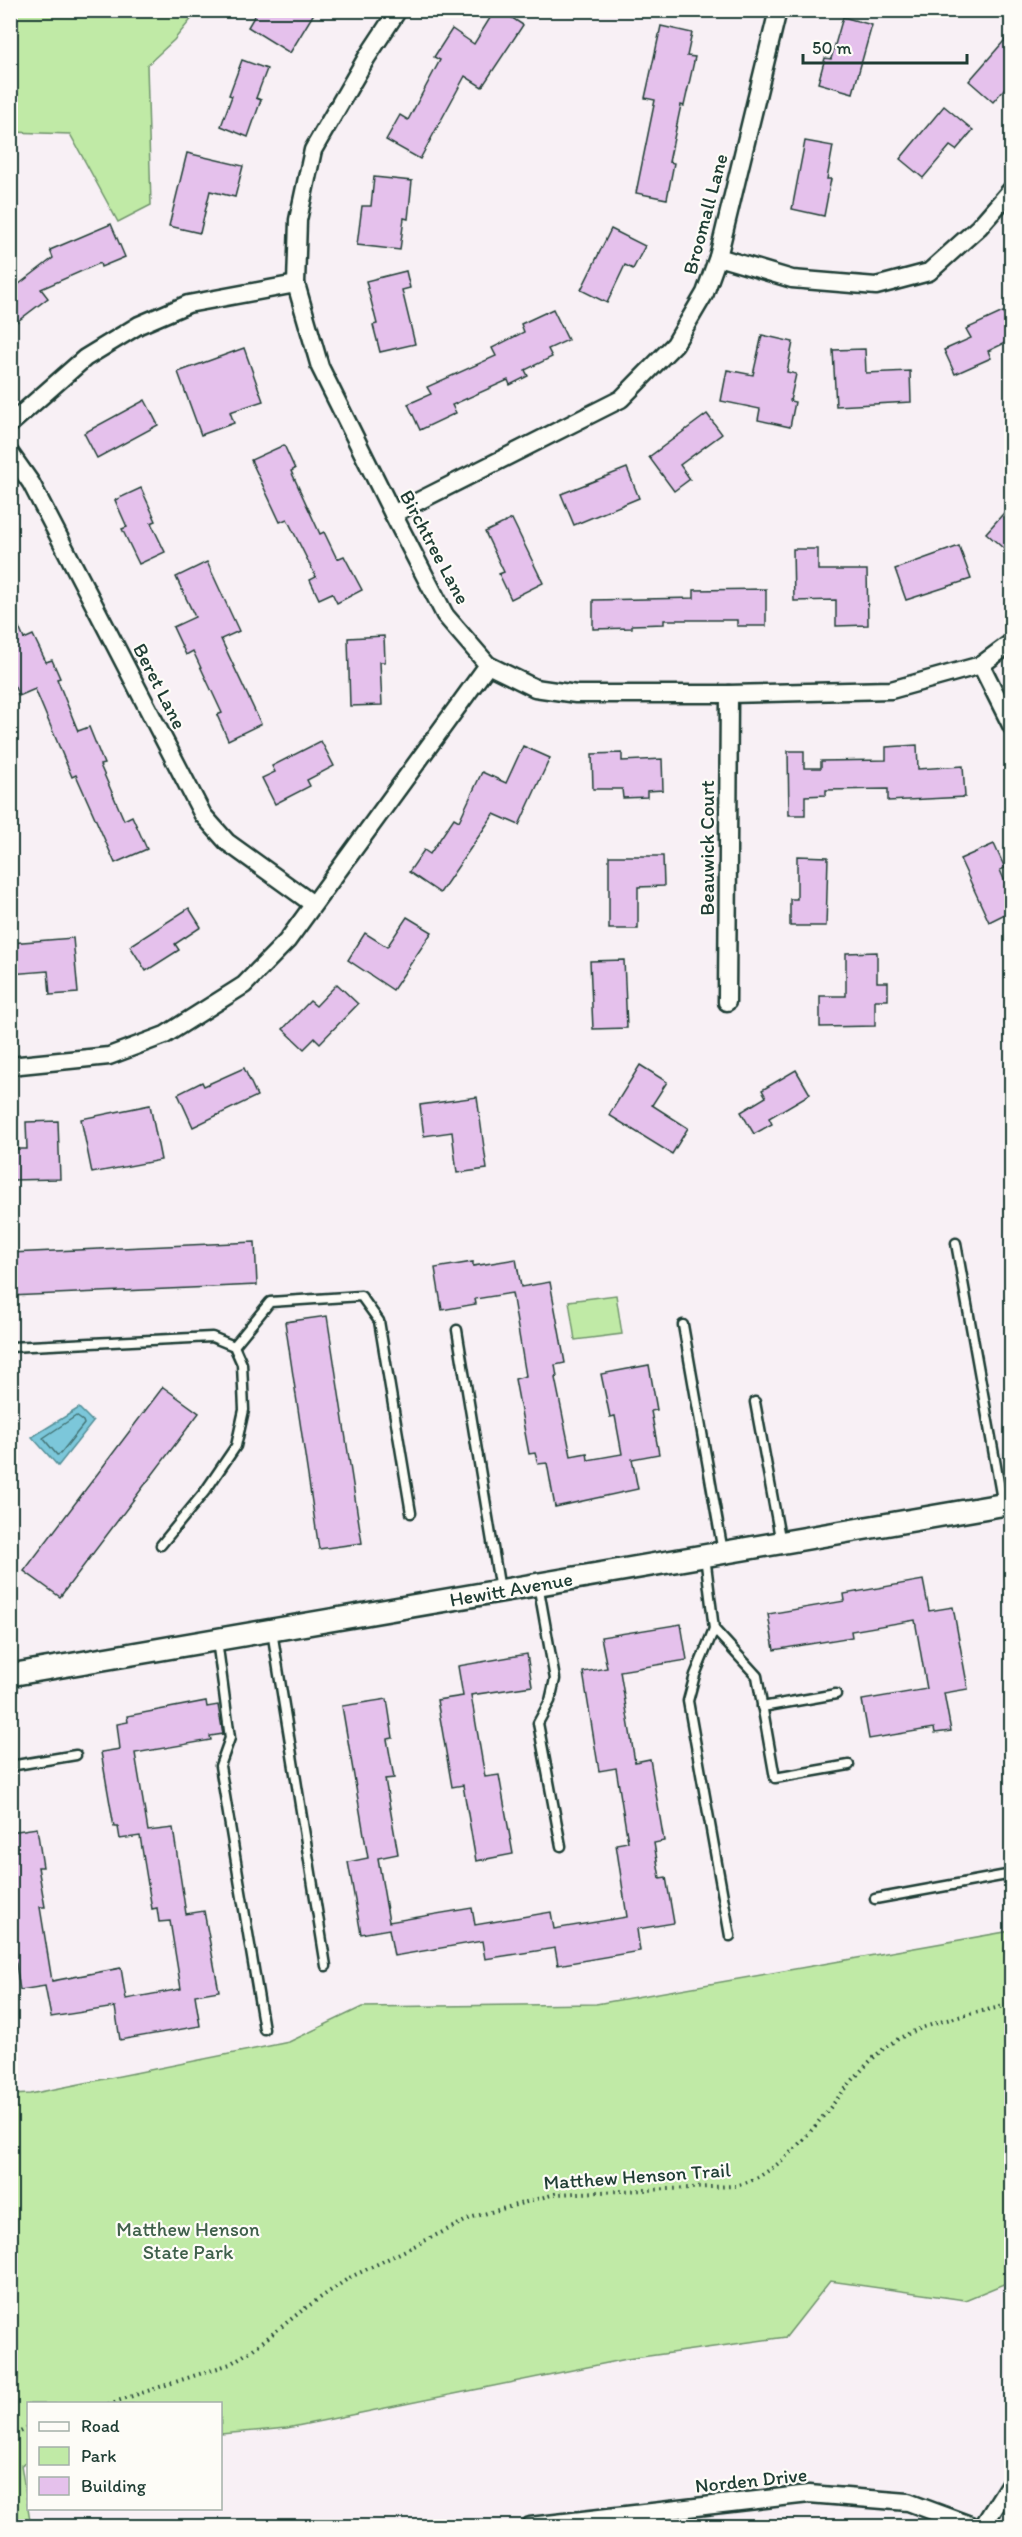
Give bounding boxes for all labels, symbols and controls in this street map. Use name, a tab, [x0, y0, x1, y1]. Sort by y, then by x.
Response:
scale bar	[803, 27, 966, 65]
text: 50 m	[812, 37, 852, 59]
street label: Broomall Lane	[677, 151, 733, 277]
street label: Birchtree Lane	[395, 486, 475, 608]
street label: Beret Lane	[128, 639, 192, 733]
street label: Beauwick Court	[695, 780, 719, 916]
street label: Hewitt Avenue	[448, 1566, 574, 1612]
street label: Matthew Henson Trail	[543, 2157, 732, 2195]
park label: Matthew Henson State Park	[116, 2217, 260, 2264]
legend	[27, 2402, 222, 2510]
text: Road	[81, 2415, 120, 2437]
text: Park	[81, 2445, 116, 2467]
street label: Norden Drive	[694, 2462, 808, 2498]
text: Building	[81, 2475, 147, 2497]

